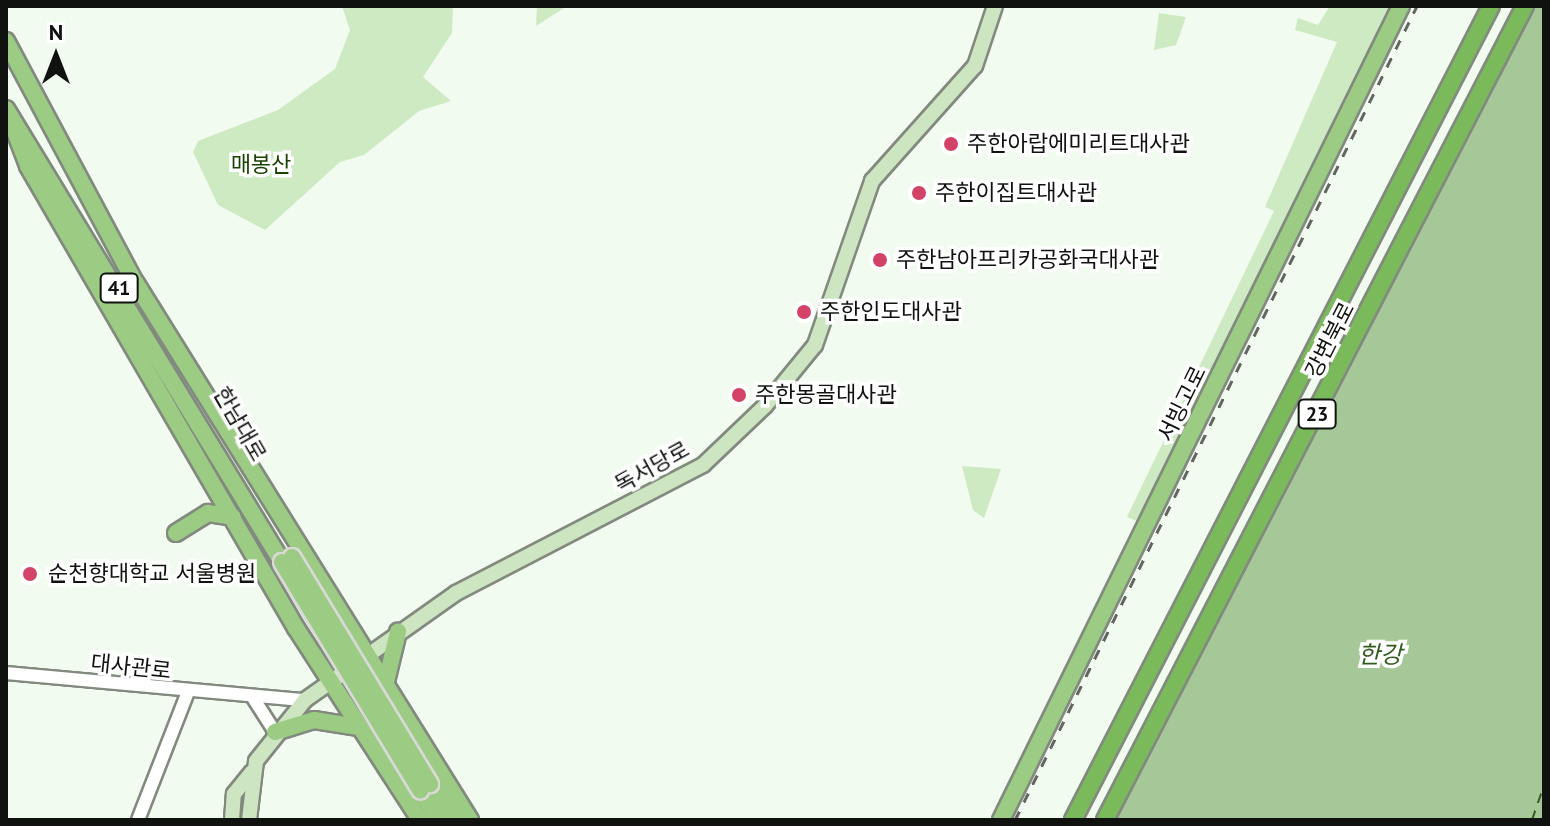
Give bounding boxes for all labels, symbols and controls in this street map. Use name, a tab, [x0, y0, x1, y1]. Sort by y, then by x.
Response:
north arrow	[16, 16, 96, 96]
text: N	[49, 18, 63, 46]
place label: 주한아랍에미리트대사관	[967, 131, 1190, 157]
marker: 주한아랍에미리트대사관	[942, 135, 960, 153]
park label: 매봉산	[231, 152, 291, 178]
place label: 주한이집트대사관	[935, 180, 1097, 206]
marker: 주한이집트대사관	[910, 184, 928, 202]
place label: 주한남아프리카공화국대사관	[896, 247, 1159, 273]
marker: 주한남아프리카공화국대사관	[871, 251, 889, 269]
road number: 41	[99, 272, 139, 304]
street label: 강변북로	[1300, 298, 1360, 382]
place label: 주한인도대사관	[820, 299, 962, 325]
marker: 주한인도대사관	[795, 303, 813, 321]
street label: 서빙고로	[1152, 362, 1212, 446]
street label: 한남대로	[208, 382, 272, 466]
place label: 주한몽골대사관	[755, 382, 897, 408]
marker: 주한몽골대사관	[730, 386, 748, 404]
road number: 23	[1297, 398, 1337, 430]
street label: 독서당로	[610, 436, 694, 498]
place label: 순천향대학교 서울병원	[48, 561, 256, 587]
marker: 순천향대학교 서울병원	[19, 563, 41, 585]
water label: 한강	[1358, 641, 1402, 669]
street label: 대사관로	[89, 650, 173, 684]

